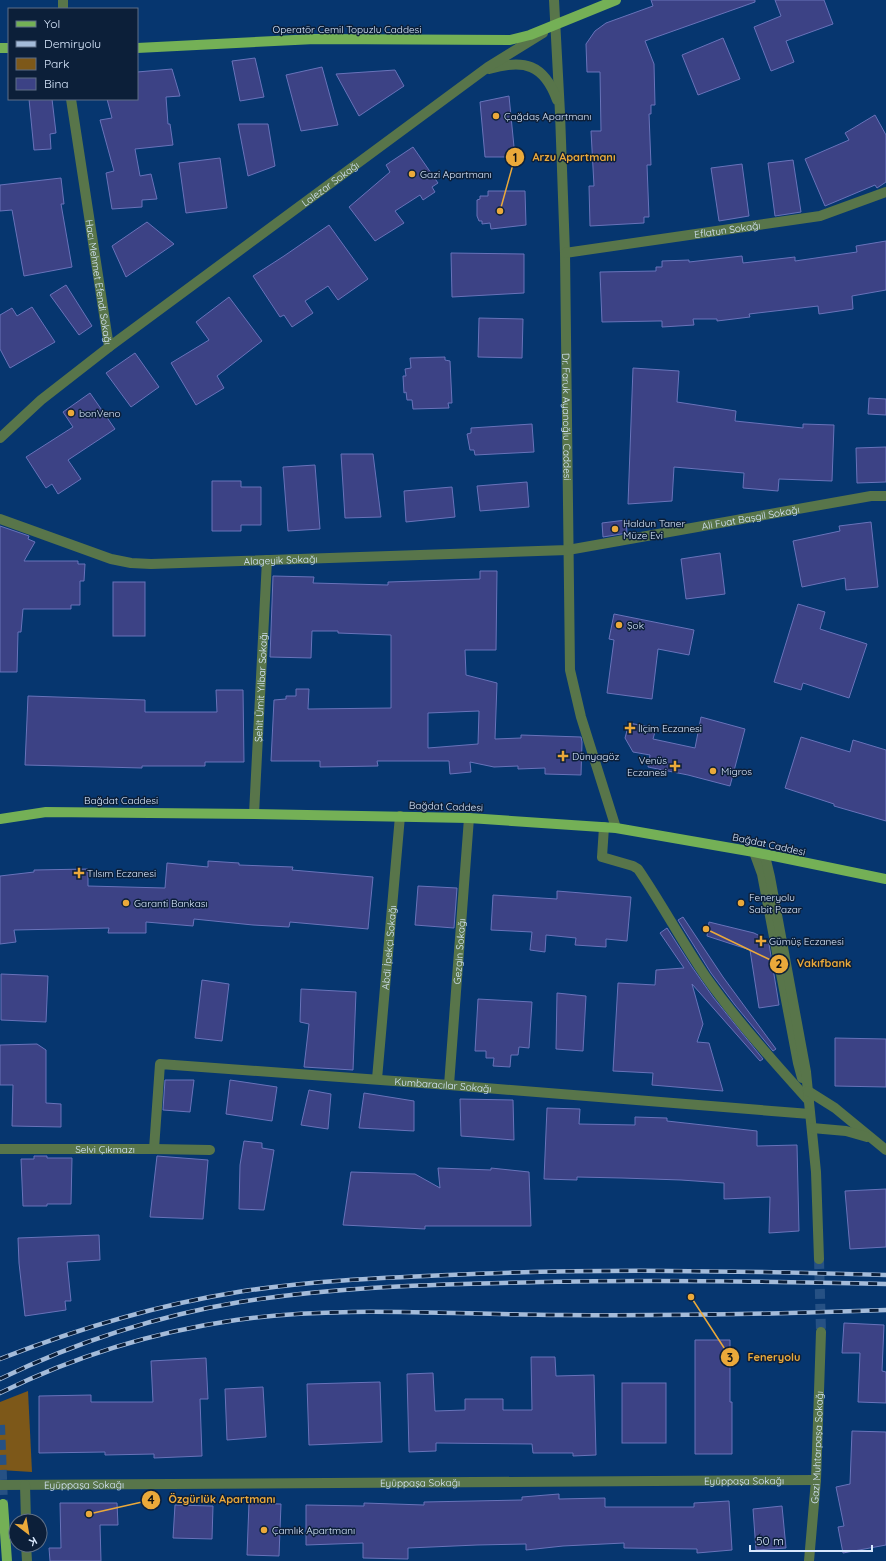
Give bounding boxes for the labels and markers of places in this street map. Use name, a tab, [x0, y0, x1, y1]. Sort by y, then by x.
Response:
place label: Çağdaş Apartmanı	[504, 110, 591, 123]
marker: Çağdaş Apartmanı	[491, 111, 501, 121]
callout: Arzu Apartmanı	[505, 146, 624, 169]
place label: Gazi Apartmanı	[420, 168, 492, 181]
marker: Gazi Apartmanı	[407, 169, 417, 179]
place label: bonVeno	[79, 407, 121, 420]
marker: bonVeno	[66, 408, 76, 418]
place label: Haldun Taner Müze Evi	[623, 517, 685, 542]
marker: Haldun Taner Müze Evi	[610, 524, 620, 534]
place label: Şok	[627, 619, 644, 632]
marker: Şok	[614, 620, 624, 630]
place label: İlçim Eczanesi	[638, 722, 702, 735]
marker: İlçim Eczanesi	[625, 723, 635, 733]
marker: Dünyagöz	[557, 750, 569, 762]
place label: Dünyagöz	[572, 750, 620, 763]
place label: Venüs Eczanesi	[627, 754, 667, 779]
marker: Venüs Eczanesi	[670, 761, 680, 771]
place label: Migros	[721, 765, 752, 778]
marker: Migros	[708, 766, 718, 776]
place label: Tılsım Eczanesi	[87, 867, 156, 880]
marker: Tılsım Eczanesi	[74, 868, 84, 878]
place label: Feneryolu Sabit Pazar	[749, 891, 802, 916]
place label: Garanti Bankası	[134, 897, 208, 910]
marker: Garanti Bankası	[121, 898, 131, 908]
marker: Feneryolu Sabit Pazar	[736, 898, 746, 908]
place label: Gümüş Eczanesi	[769, 935, 844, 948]
marker: Gümüş Eczanesi	[756, 936, 766, 946]
callout: Vakıfbank	[769, 952, 860, 975]
callout: Feneryolu	[720, 1346, 809, 1369]
callout: Özgürlük Apartmanı	[141, 1488, 283, 1511]
place label: Çamlık Apartmanı	[272, 1524, 355, 1537]
marker: Çamlık Apartmanı	[259, 1525, 269, 1535]

